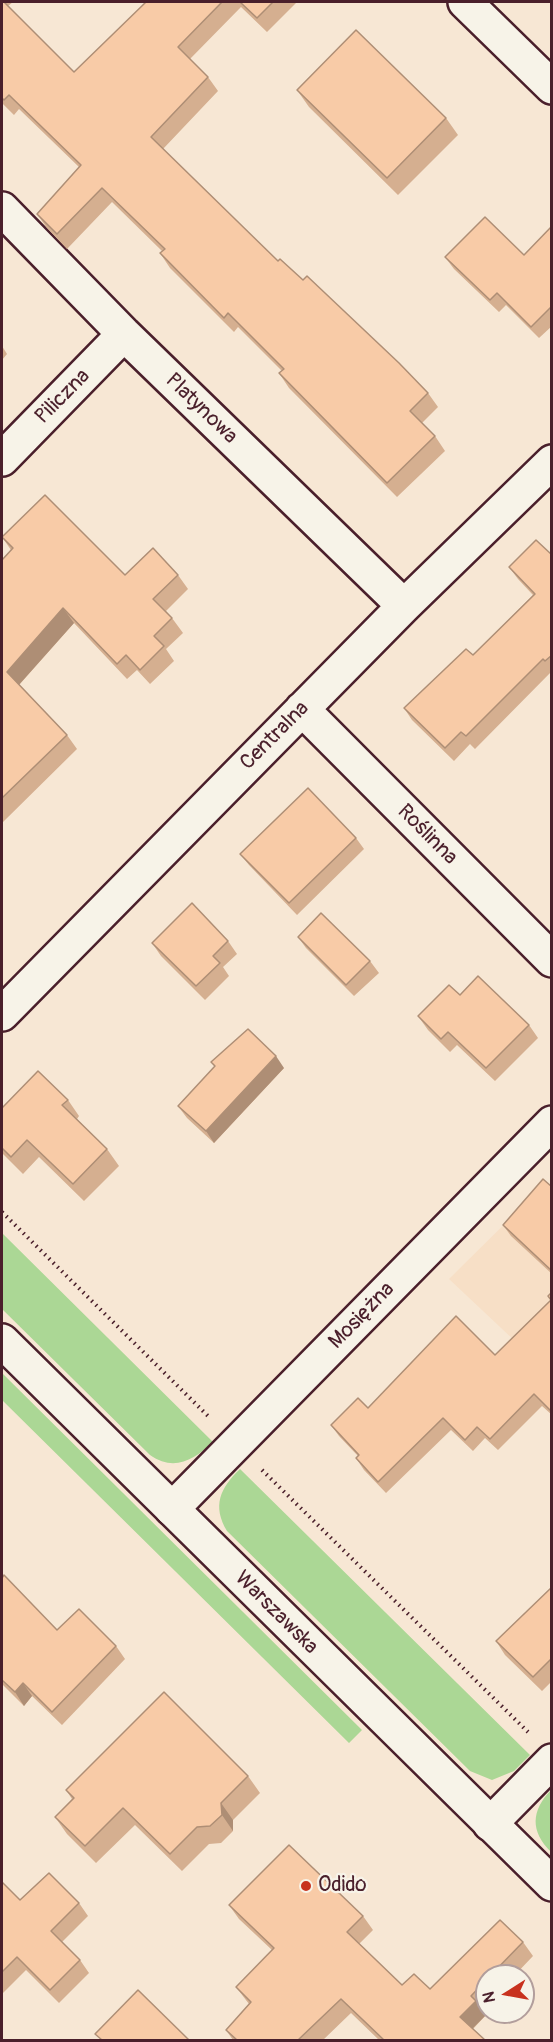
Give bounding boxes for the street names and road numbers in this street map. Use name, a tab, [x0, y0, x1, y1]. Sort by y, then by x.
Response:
street label: Piliczna	[30, 364, 96, 430]
street label: Platynowa	[160, 369, 242, 449]
street label: Centralna	[235, 696, 315, 776]
street label: Roślinna	[392, 800, 462, 870]
street label: Mosiężna	[324, 1277, 400, 1355]
street label: Warszawska	[229, 1566, 323, 1660]

